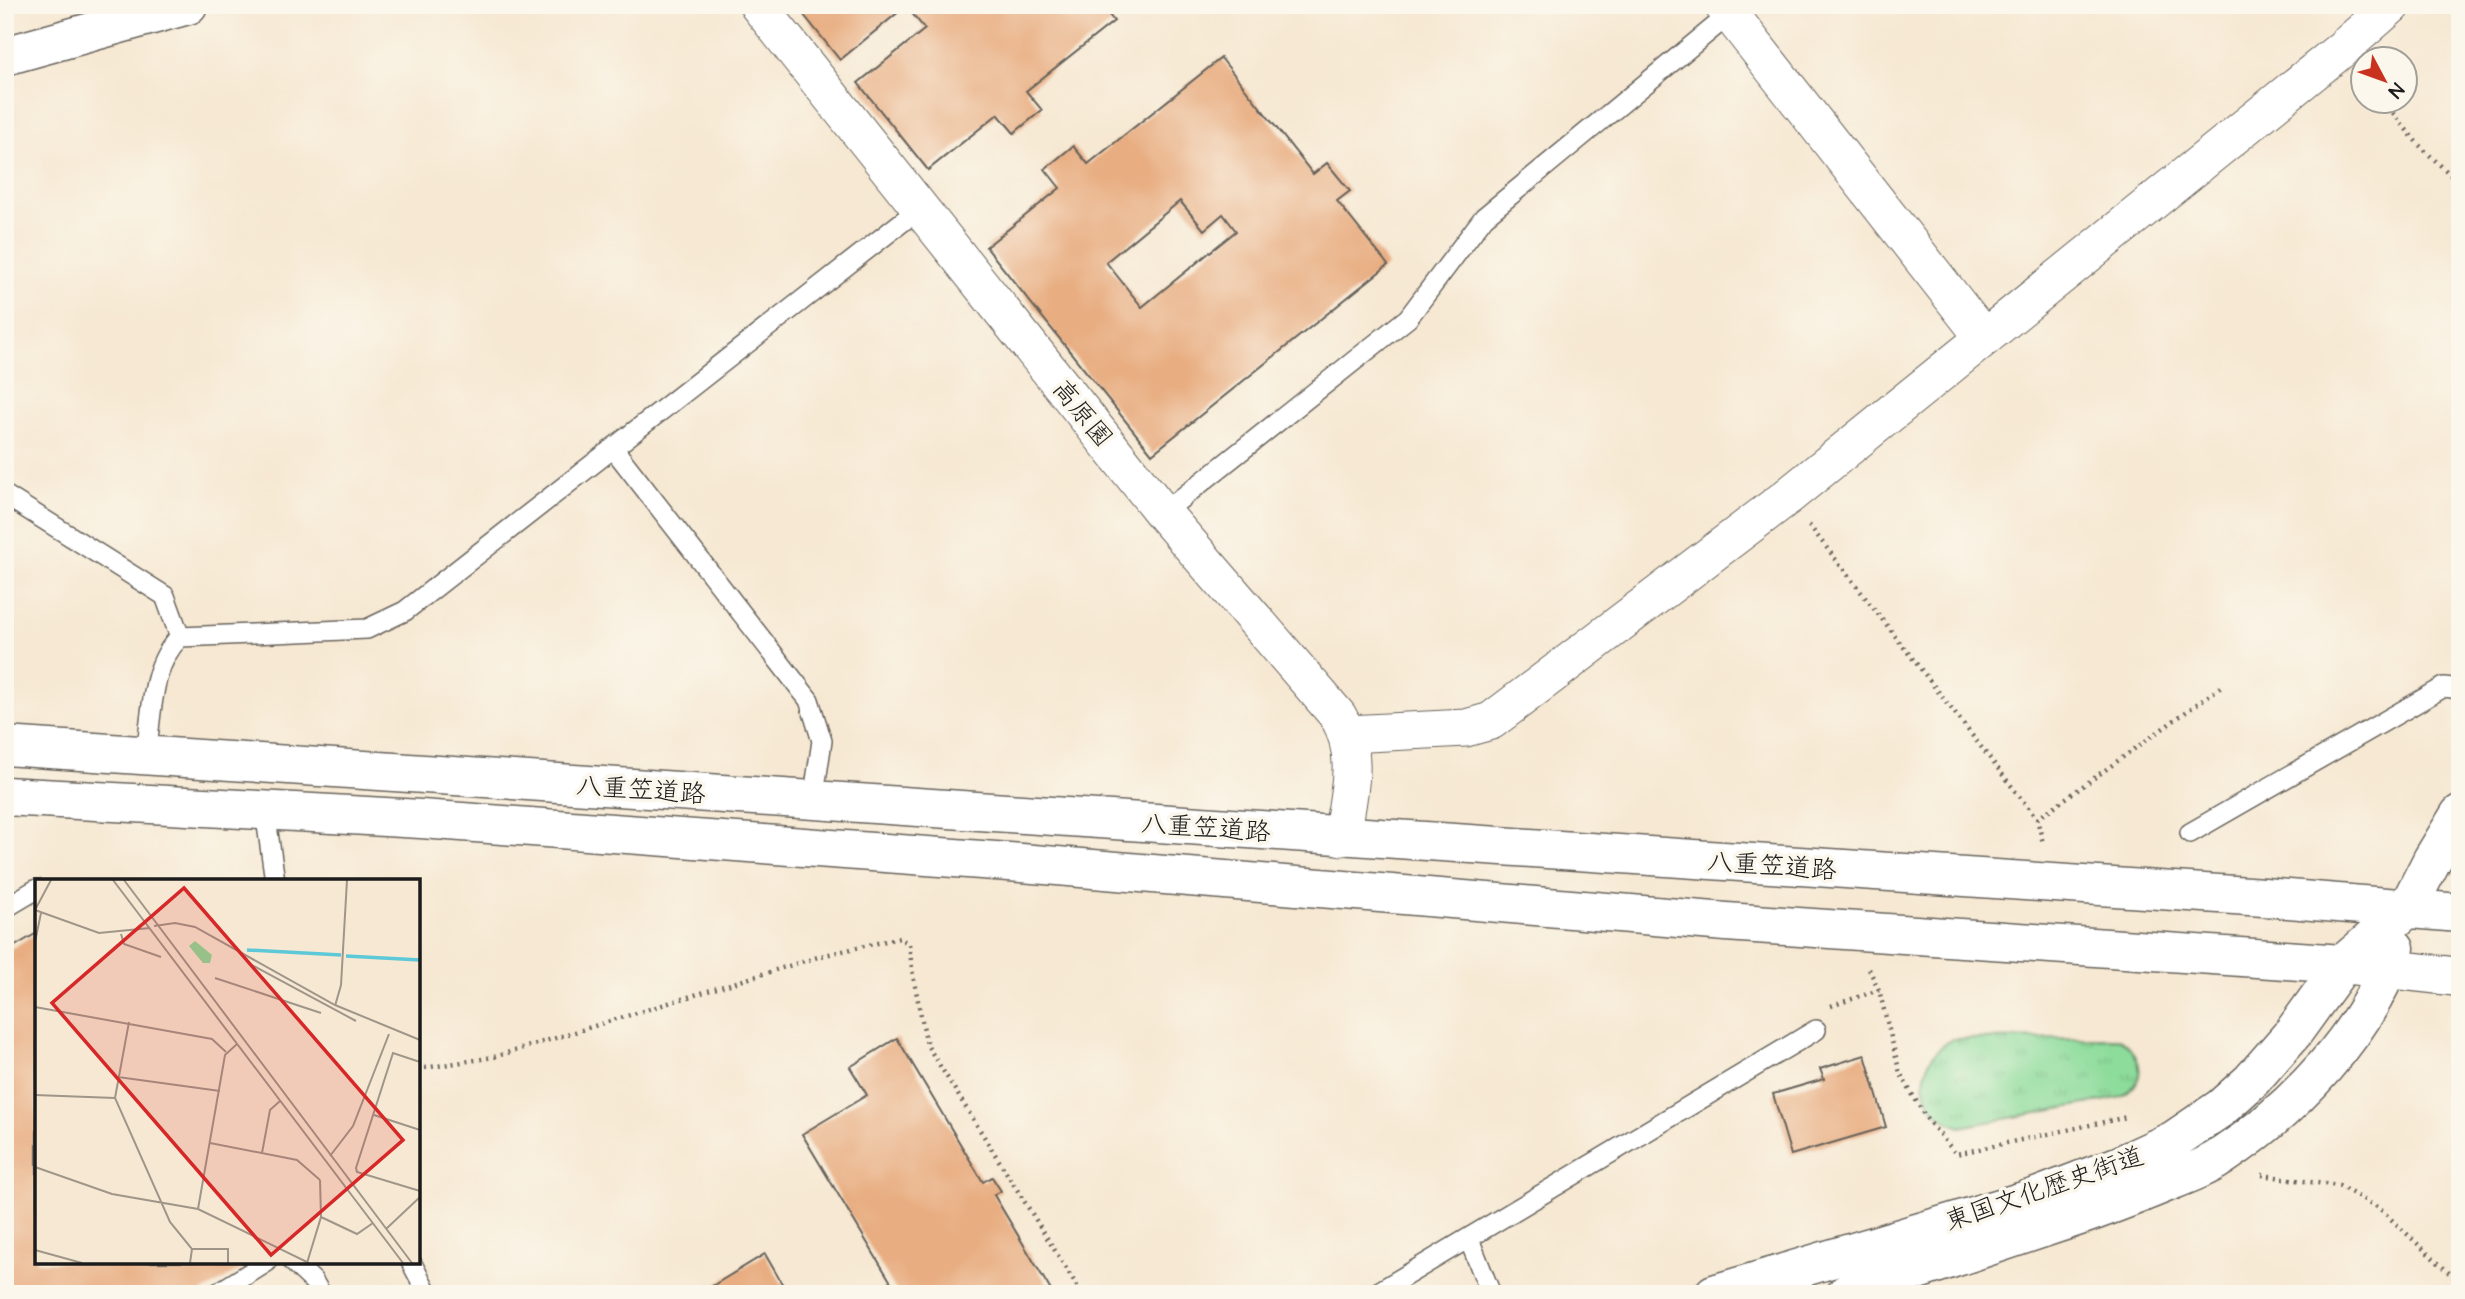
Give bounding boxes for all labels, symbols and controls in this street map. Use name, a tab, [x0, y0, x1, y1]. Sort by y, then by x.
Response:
north arrow	[2350, 46, 2420, 116]
text: N	[2382, 77, 2410, 104]
street label: 高原園	[1044, 372, 1121, 455]
street label: 八重笠道路	[575, 768, 707, 812]
street label: 八重笠道路	[1140, 806, 1272, 850]
street label: 八重笠道路	[1706, 844, 1838, 888]
inset map	[35, 879, 420, 1264]
street label: 東国文化歴史街道	[1940, 1138, 2149, 1240]

